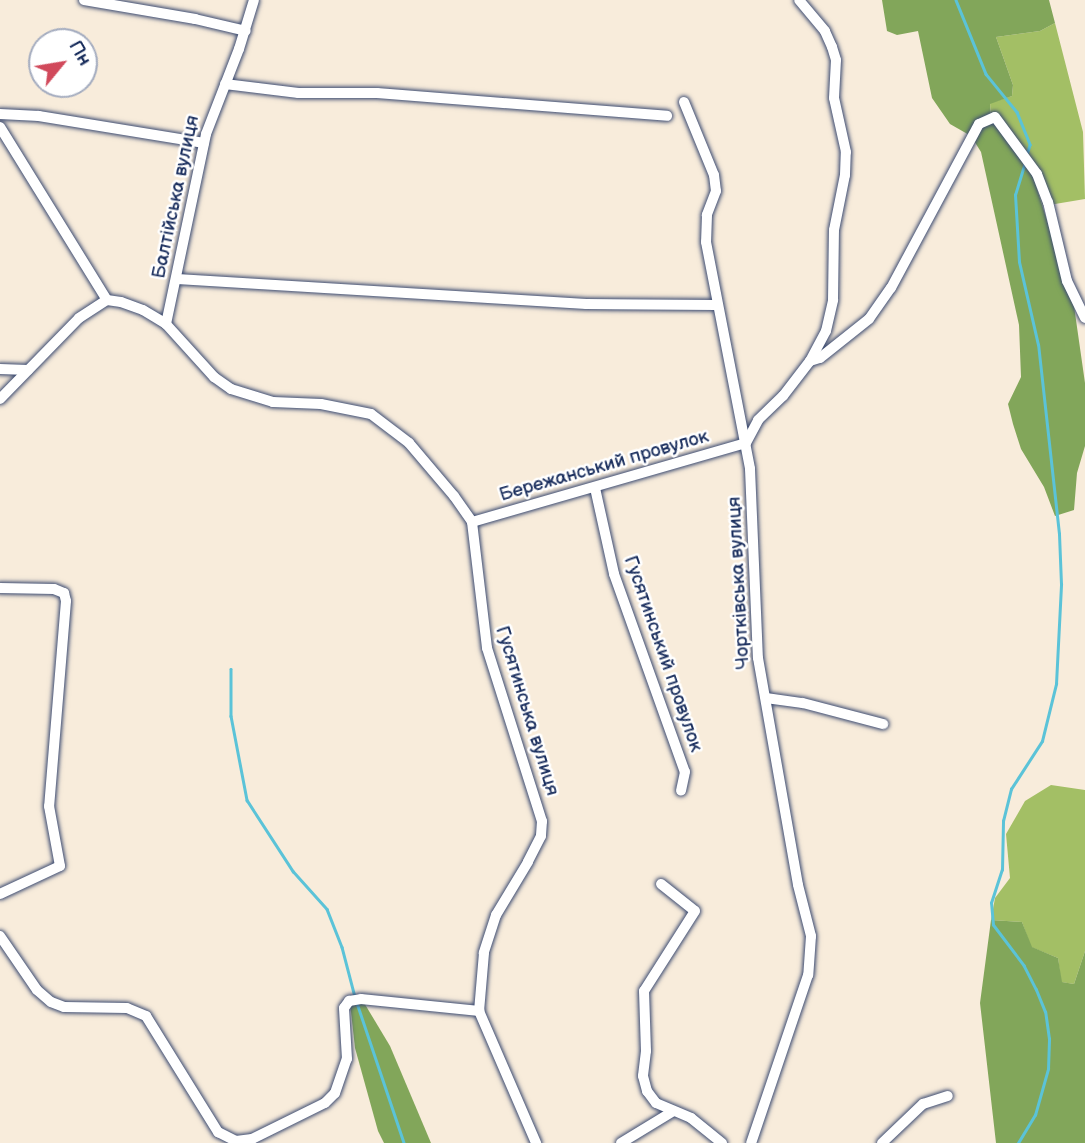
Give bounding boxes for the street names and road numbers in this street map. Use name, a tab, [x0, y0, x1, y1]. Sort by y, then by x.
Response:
street label: Балтійська вулиця	[148, 113, 204, 281]
street label: Бережанський провулок	[497, 425, 711, 507]
street label: Чортківська вулиця	[723, 496, 755, 670]
street label: Гусятинський провулок	[619, 553, 707, 755]
street label: Гусятинська вулиця	[490, 624, 564, 798]

